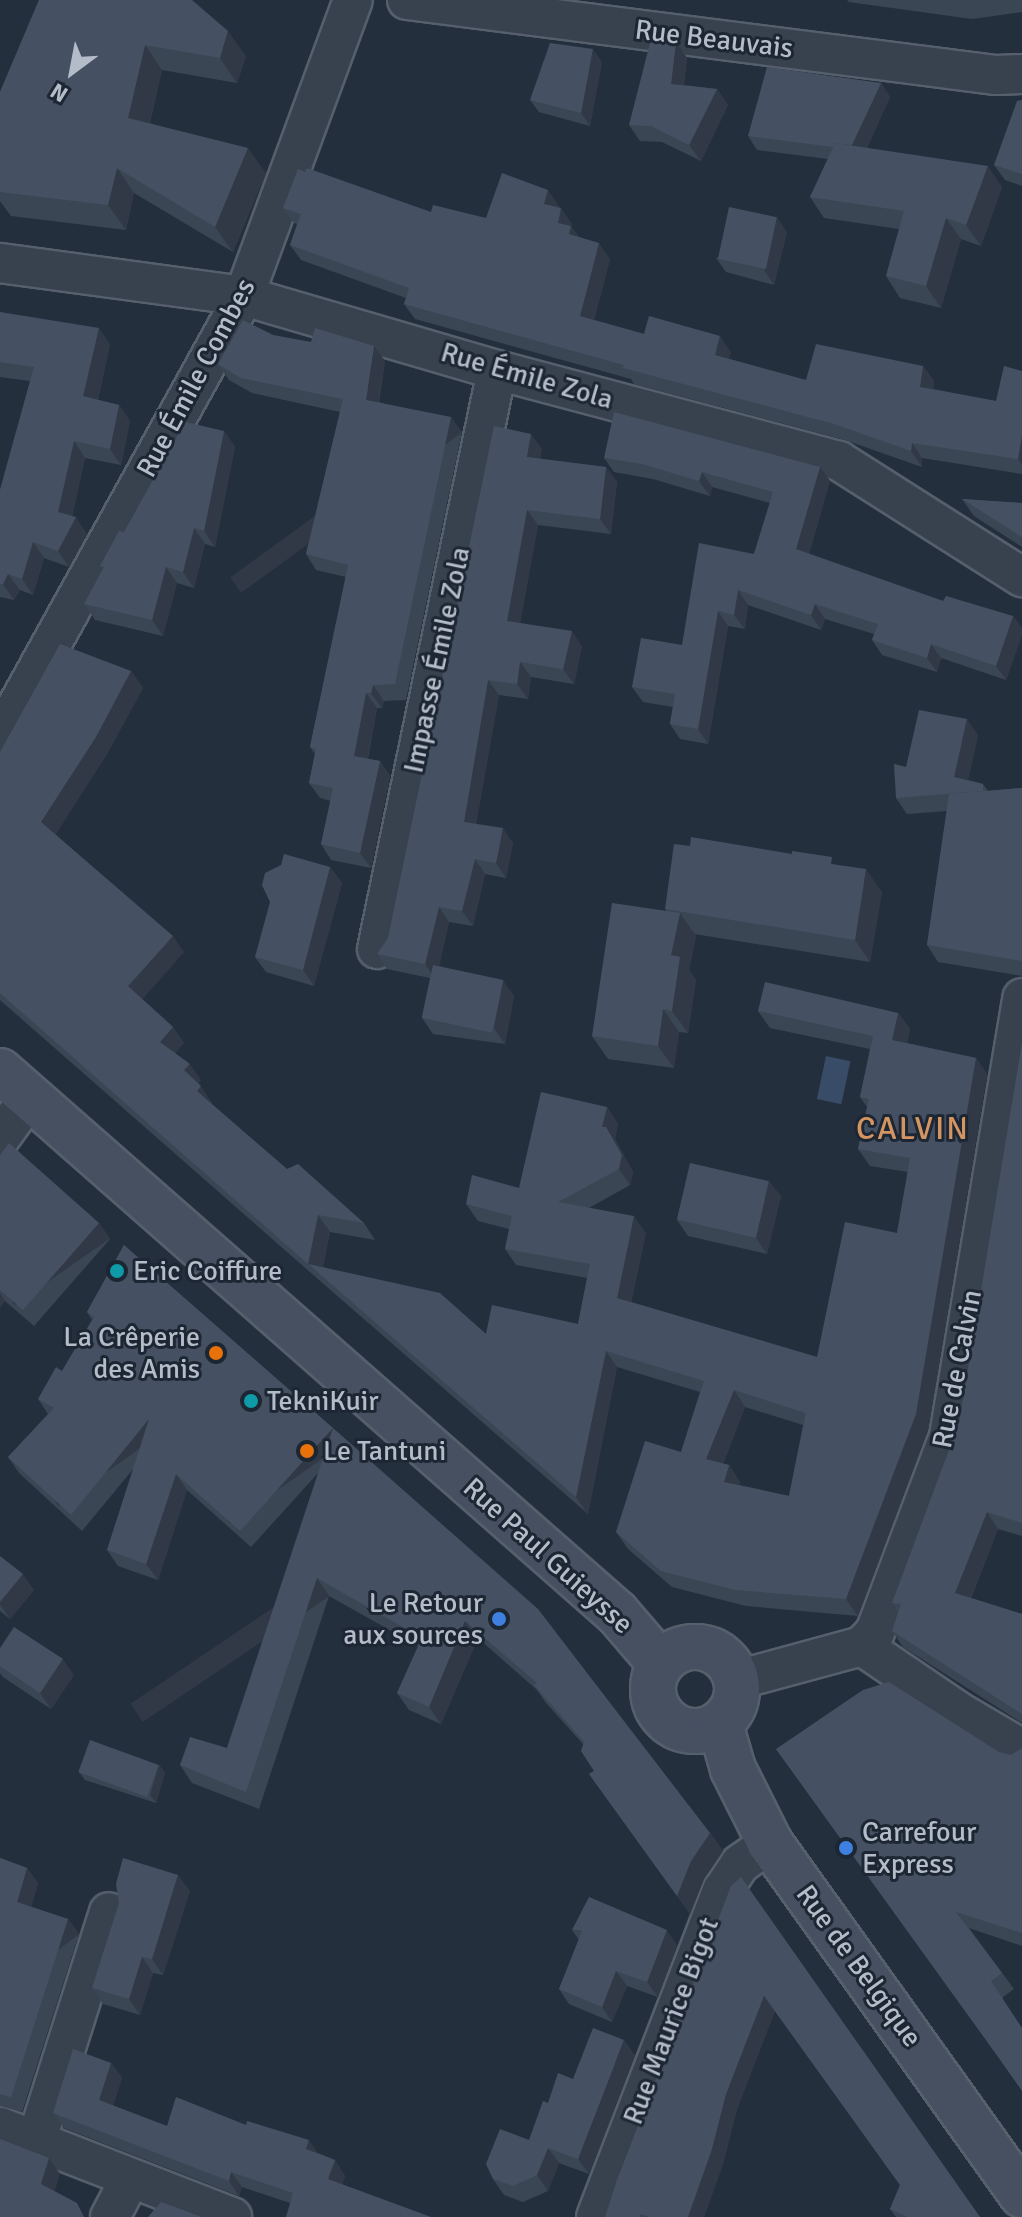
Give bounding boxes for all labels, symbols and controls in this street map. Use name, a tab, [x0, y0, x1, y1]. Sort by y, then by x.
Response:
street label: Rue Beauvais	[633, 13, 795, 65]
north arrow	[32, 32, 112, 112]
text: N	[45, 77, 73, 108]
street label: Rue Émile Combes	[130, 273, 262, 483]
street label: Rue Émile Zola	[437, 335, 617, 417]
street label: Impasse Émile Zola	[397, 544, 477, 776]
district label: CALVIN	[856, 1110, 970, 1148]
place label: Eric Coiffure	[133, 1254, 282, 1288]
marker: Eric Coiffure	[108, 1262, 126, 1280]
street label: Rue de Calvin	[925, 1287, 989, 1451]
place label: La Crêperie des Amis	[63, 1320, 200, 1386]
marker: La Crêperie des Amis	[207, 1344, 225, 1362]
place label: TekniKuir	[267, 1384, 379, 1418]
marker: TekniKuir	[242, 1392, 260, 1410]
place label: Le Tantuni	[323, 1434, 446, 1468]
marker: Le Tantuni	[298, 1442, 316, 1460]
street label: Rue Paul Guieysse	[456, 1471, 640, 1641]
place label: Le Retour aux sources	[343, 1586, 483, 1652]
marker: Le Retour aux sources	[490, 1610, 508, 1628]
place label: Carrefour Express	[862, 1815, 976, 1881]
marker: Carrefour Express	[837, 1839, 855, 1857]
street label: Rue de Belgique	[789, 1878, 929, 2054]
street label: Rue Maurice Bigot	[616, 1913, 726, 2129]

